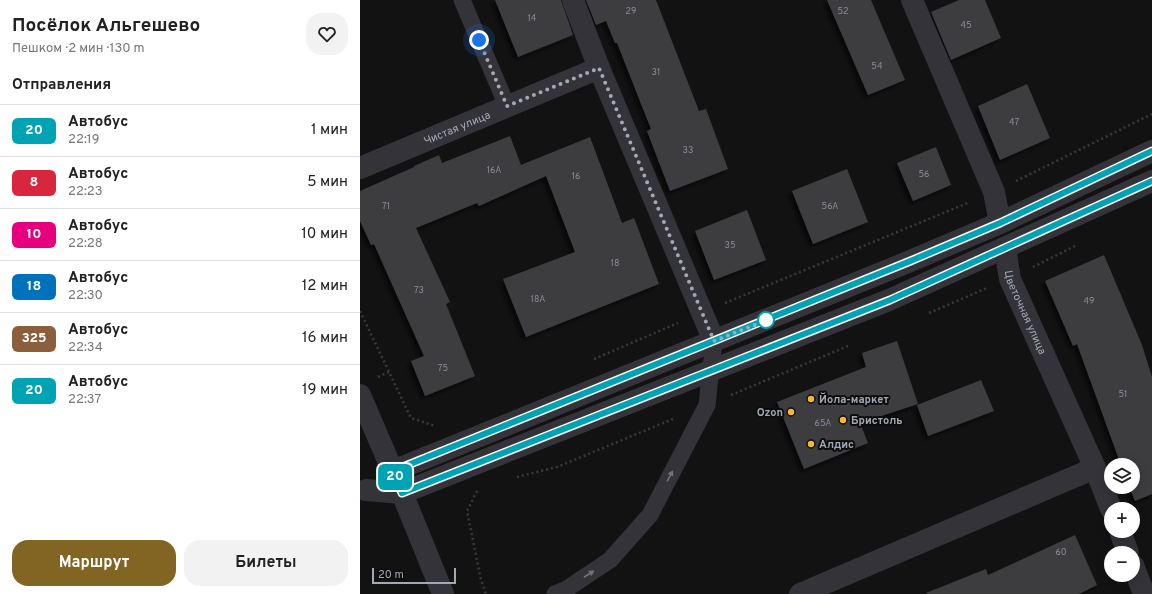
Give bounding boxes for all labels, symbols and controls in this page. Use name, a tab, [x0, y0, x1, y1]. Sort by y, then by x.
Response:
house number: 29	[626, 6, 636, 17]
house number: 52	[837, 6, 849, 17]
button: heart	[306, 13, 348, 55]
house number: 14	[528, 13, 537, 24]
text: Посёлок Альгешево	[12, 14, 200, 38]
house number: 45	[960, 20, 972, 31]
your location	[469, 30, 489, 50]
text: Пешком · 2 мин · 130 m	[12, 41, 145, 57]
house number: 54	[871, 61, 883, 72]
house number: 31	[652, 67, 660, 78]
text: Отправления	[12, 76, 111, 95]
street label: Чистая улица	[422, 108, 493, 149]
text: Автобус	[68, 113, 128, 132]
house number: 47	[1009, 117, 1019, 128]
text: 1 мин	[311, 121, 348, 140]
text: 20	[25, 122, 43, 139]
text: 22:19	[68, 132, 99, 148]
house number: 33	[683, 145, 693, 156]
text: Автобус	[68, 165, 128, 184]
house number: 16А	[487, 165, 501, 176]
house number: 56	[919, 169, 929, 180]
house number: 16	[572, 171, 580, 182]
text: 5 мин	[307, 173, 348, 192]
text: 8	[30, 174, 38, 191]
text: 22:23	[68, 184, 103, 200]
house number: 71	[382, 201, 390, 212]
house number: 56А	[822, 201, 838, 212]
text: Автобус	[68, 217, 128, 236]
text: 10 мин	[301, 225, 348, 244]
text: 10	[27, 226, 41, 243]
text: 22:28	[68, 236, 103, 252]
house number: 35	[724, 240, 736, 251]
house number: 18	[611, 258, 619, 269]
text: Автобус	[68, 269, 128, 288]
street label: Цветочная улица	[1001, 269, 1049, 357]
text: 12 мин	[302, 277, 348, 296]
text: 18	[27, 278, 41, 295]
house number: 73	[414, 285, 424, 296]
text: 22:30	[68, 288, 103, 304]
house number: 18А	[531, 294, 545, 305]
house number: 49	[1084, 296, 1094, 307]
unlabelled marker	[757, 311, 775, 329]
text: Автобус	[68, 321, 128, 340]
text: 16 мин	[302, 329, 348, 348]
text: 325	[21, 330, 47, 347]
text: 22:34	[68, 340, 103, 356]
house number: 75	[438, 363, 448, 374]
text: Автобус	[68, 373, 128, 392]
text: 19 мин	[302, 381, 348, 400]
text: 20	[25, 382, 43, 399]
house number: 51	[1119, 389, 1127, 400]
text: 22:37	[68, 392, 101, 408]
place label: Йола-маркет	[819, 392, 889, 407]
marker: Йола-маркет	[806, 394, 816, 404]
place label: Ozon	[757, 406, 783, 420]
marker: Ozon	[786, 407, 796, 417]
place label: Бристоль	[851, 414, 903, 428]
marker: Бристоль	[838, 415, 848, 425]
house number: 65А	[815, 418, 831, 429]
place label: Алдис	[819, 438, 854, 452]
marker: Алдис	[806, 439, 816, 449]
map controls	[1104, 458, 1140, 582]
button: layers	[1104, 458, 1140, 494]
line badge: 20	[377, 464, 413, 490]
text: 20	[386, 468, 404, 485]
one-way arrow	[667, 470, 673, 482]
button: +	[1104, 502, 1140, 538]
button: Маршрут	[12, 540, 176, 586]
button: Билеты	[184, 540, 348, 586]
button: −	[1104, 546, 1140, 582]
house number: 60	[1055, 547, 1067, 558]
scale bar	[372, 566, 456, 585]
text: 20 m	[378, 568, 404, 582]
one-way arrow	[583, 571, 595, 578]

